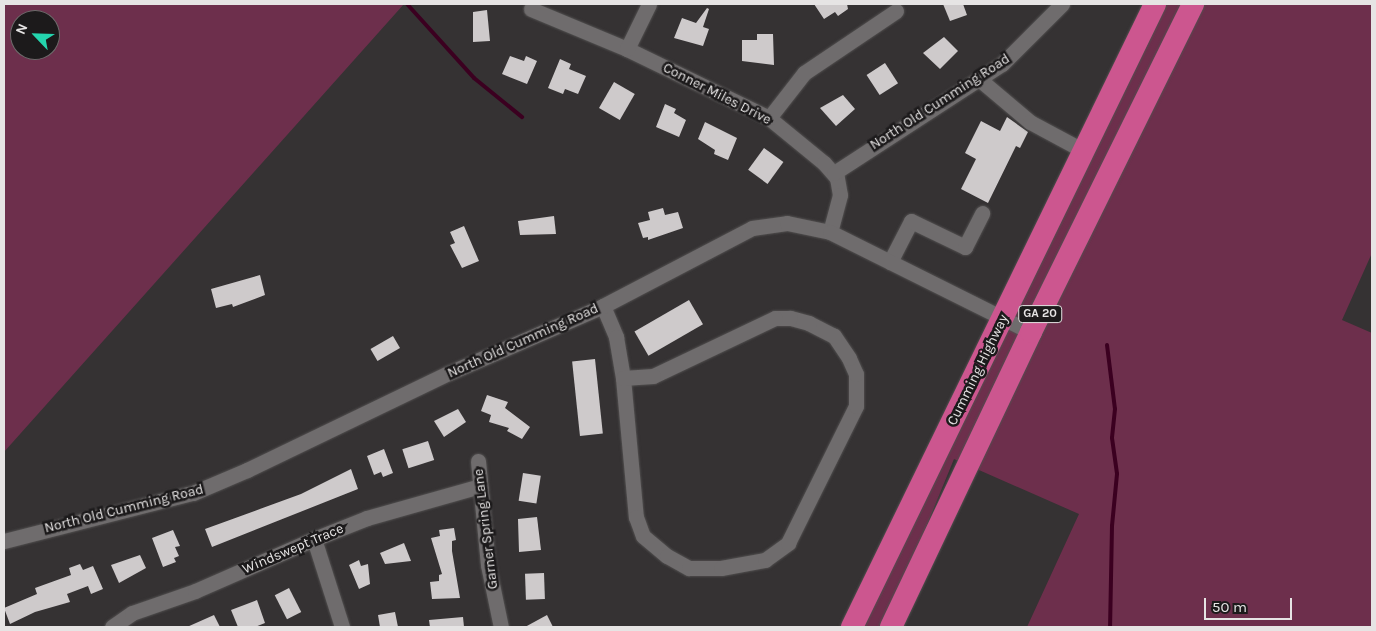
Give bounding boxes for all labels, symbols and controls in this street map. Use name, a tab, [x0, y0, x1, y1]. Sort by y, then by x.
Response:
north arrow	[10, 10, 60, 60]
text: N	[12, 21, 32, 37]
street label: North Old Cumming Road	[867, 51, 1013, 153]
street label: Conner Miles Drive	[660, 59, 774, 129]
street label: North Old Cumming Road	[445, 300, 601, 382]
road number: GA 20	[1018, 304, 1062, 324]
street label: Cumming Highway	[944, 312, 1012, 428]
street label: Garner Spring Lane	[470, 468, 502, 590]
street label: North Old Cumming Road	[43, 481, 205, 537]
street label: Windswept Trace	[240, 520, 346, 578]
scale bar	[1206, 588, 1294, 620]
text: 50 m	[1212, 598, 1247, 616]

